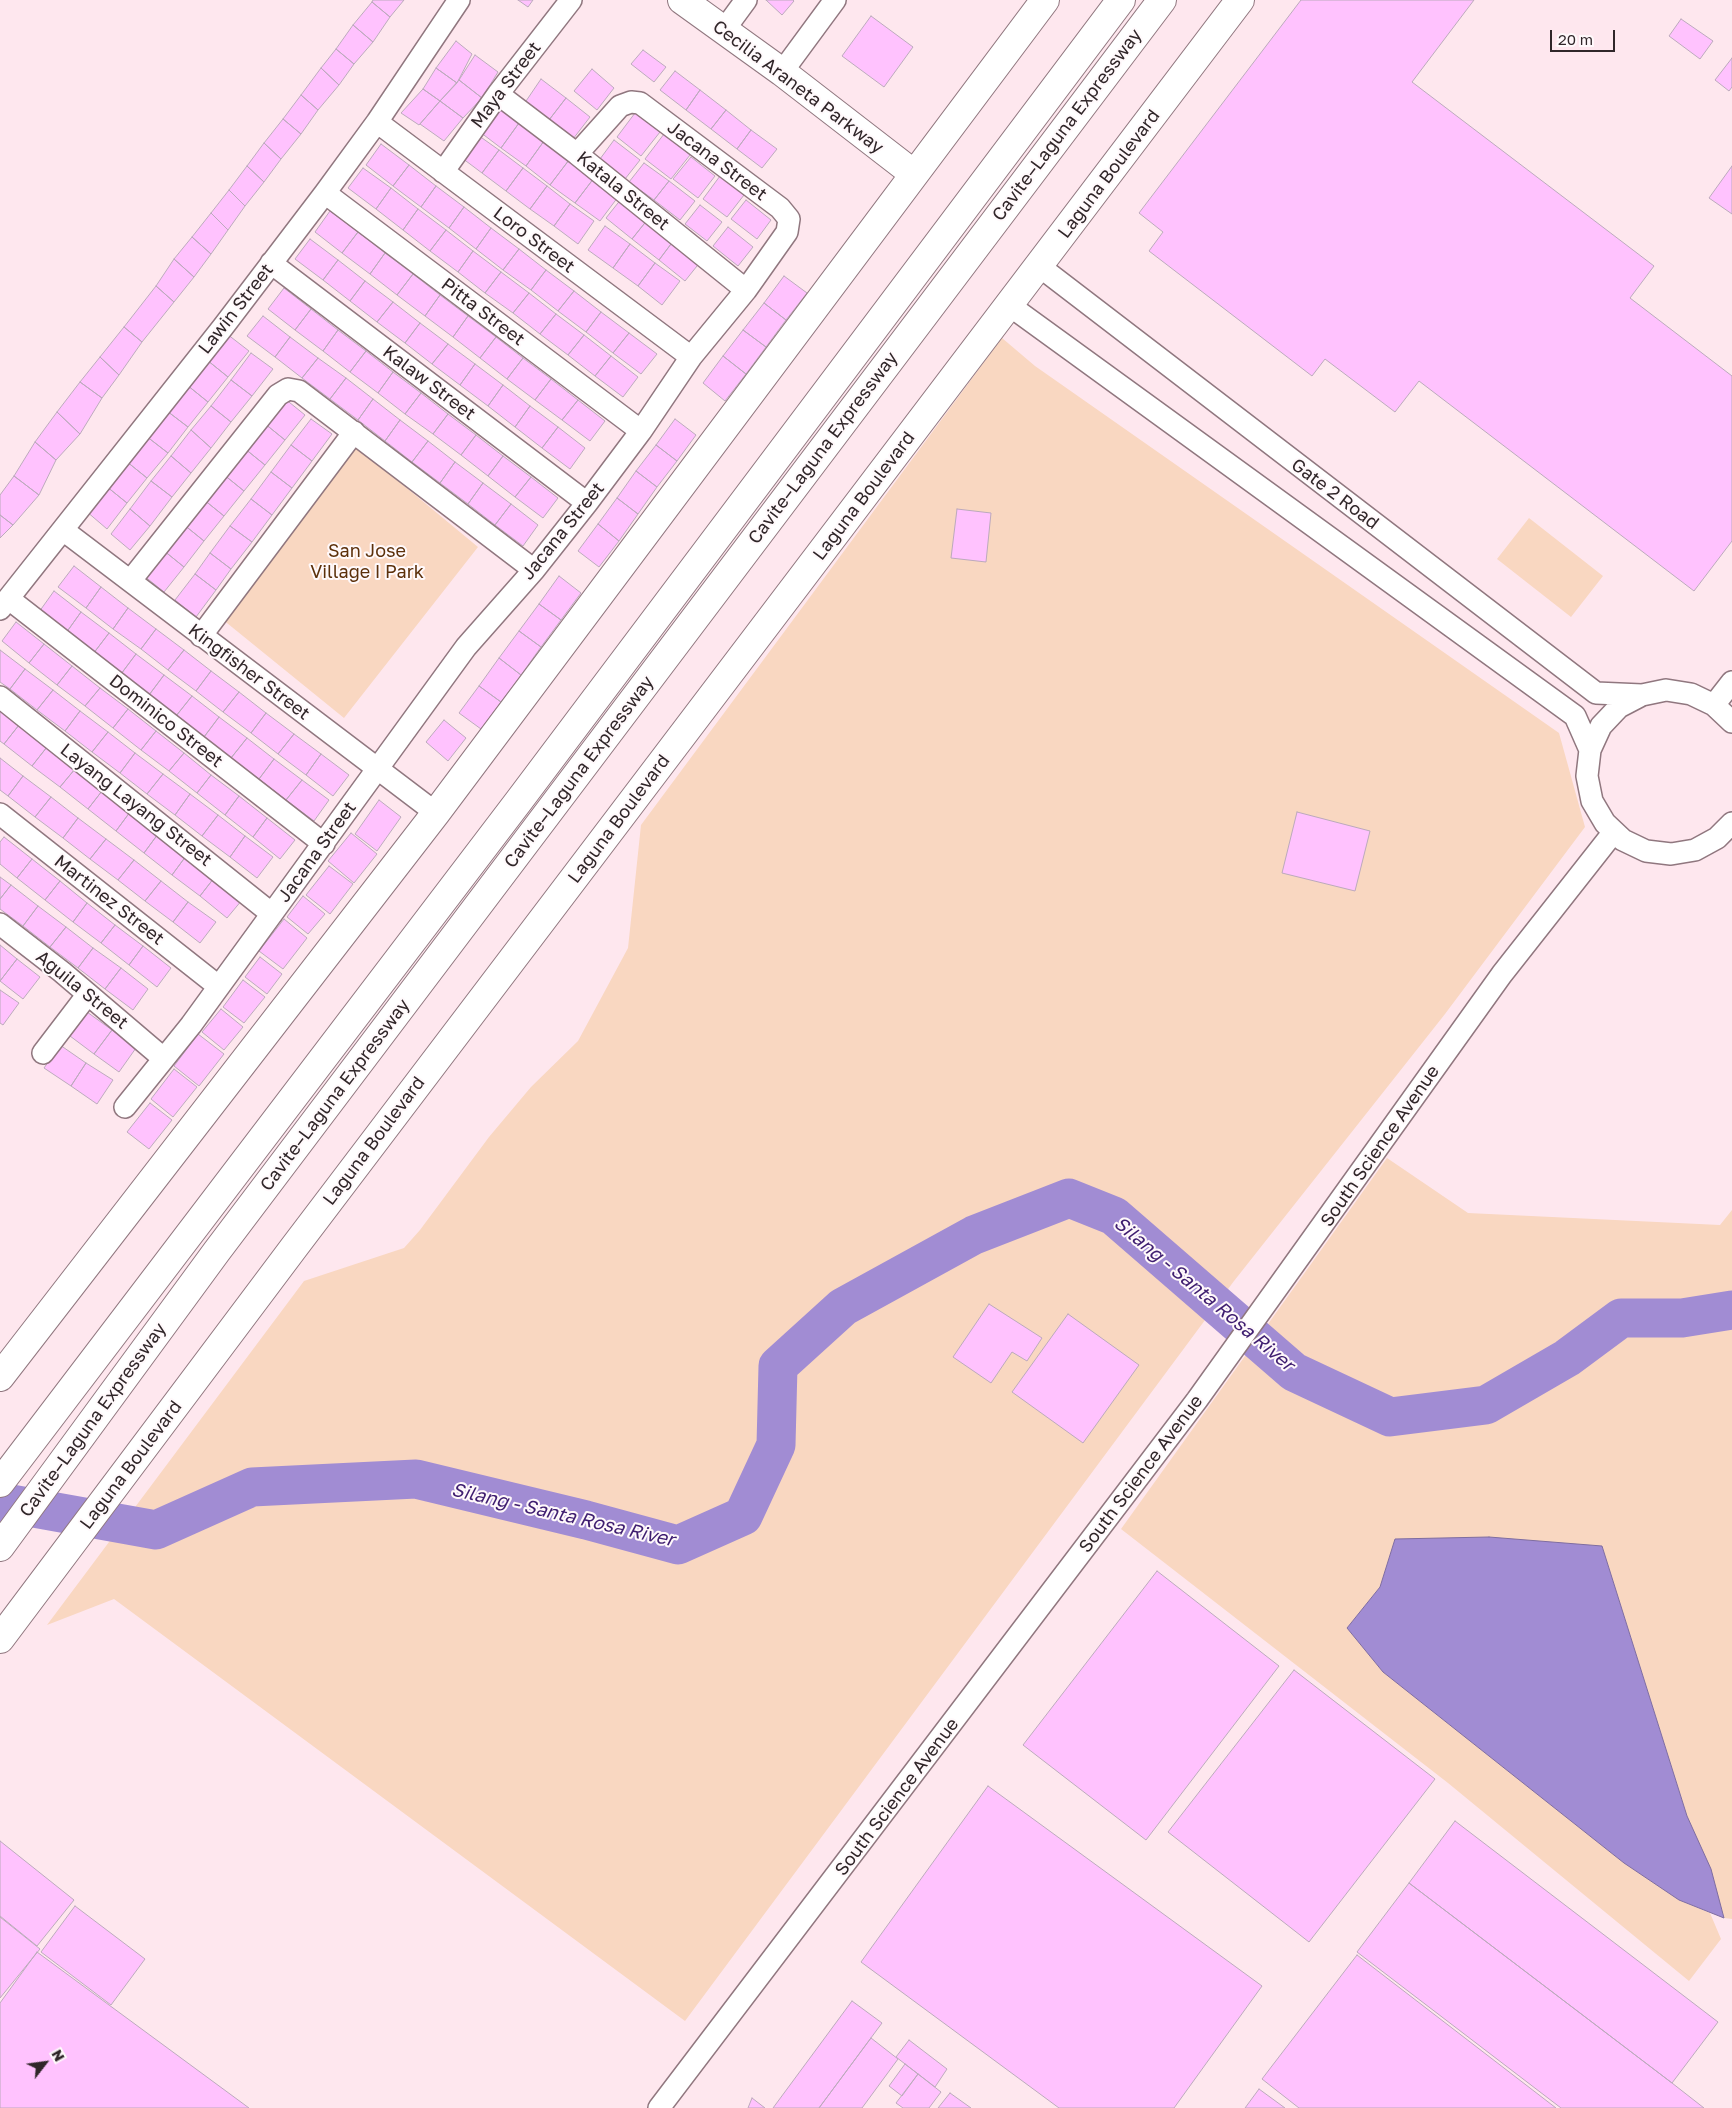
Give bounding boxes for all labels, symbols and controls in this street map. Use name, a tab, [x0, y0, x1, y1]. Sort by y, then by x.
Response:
street label: Cecilia Araneta Parkway	[708, 16, 888, 158]
scale bar	[1552, 20, 1617, 52]
street label: Cavite–Laguna Expressway	[988, 25, 1146, 225]
text: 20 m	[1558, 30, 1593, 48]
street label: Maya Street	[466, 37, 546, 133]
street label: Laguna Boulevard	[1054, 105, 1164, 243]
street label: Jacana Street	[663, 117, 771, 205]
street label: Katala Street	[572, 147, 674, 235]
street label: Loro Street	[489, 202, 579, 278]
street label: Lawin Street	[194, 260, 278, 358]
street label: Pitta Street	[437, 274, 529, 350]
street label: Kalaw Street	[378, 341, 480, 425]
street label: Cavite–Laguna Expressway	[744, 348, 902, 548]
street label: Laguna Boulevard	[809, 427, 919, 565]
street label: Gate 2 Road	[1287, 454, 1383, 534]
street label: Jacana Street	[517, 478, 609, 584]
park label: San Jose Village I Park	[310, 540, 424, 582]
street label: Kingfisher Street	[184, 619, 314, 725]
street label: Dominico Street	[105, 670, 227, 772]
street label: Cavite–Laguna Expressway	[500, 672, 658, 872]
street label: Layang Layang Street	[56, 739, 216, 871]
street label: Laguna Boulevard	[564, 750, 674, 888]
street label: Jacana Street	[273, 797, 361, 907]
street label: Martinez Street	[50, 850, 168, 950]
street label: Aguila Street	[32, 946, 132, 1034]
street label: Cavite–Laguna Expressway	[256, 995, 414, 1195]
street label: South Science Avenue	[1316, 1061, 1444, 1231]
street label: Laguna Boulevard	[319, 1072, 429, 1210]
water label: Silang - Santa Rosa River	[1109, 1212, 1299, 1376]
street label: Cavite–Laguna Expressway	[15, 1319, 171, 1521]
street label: South Science Avenue	[1075, 1391, 1207, 1557]
street label: Laguna Boulevard	[76, 1396, 186, 1534]
water label: Silang - Santa Rosa River	[449, 1478, 677, 1552]
street label: South Science Avenue	[831, 1714, 963, 1880]
north arrow	[20, 2038, 70, 2088]
text: N	[48, 2046, 68, 2064]

